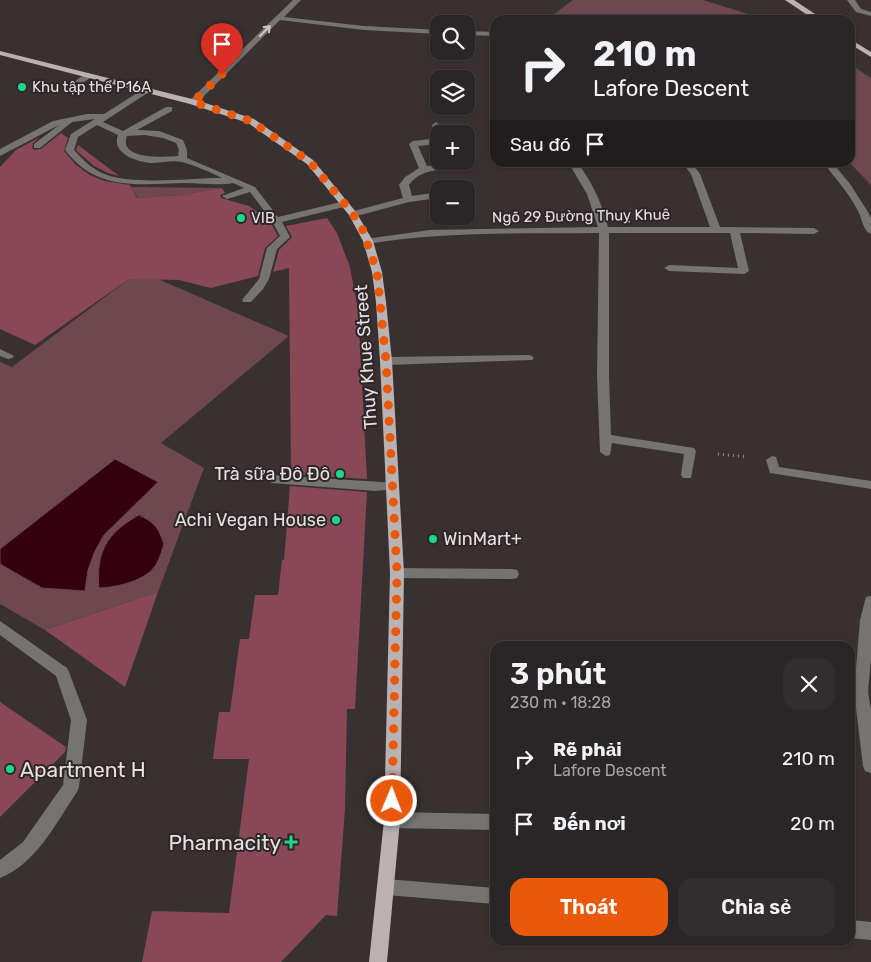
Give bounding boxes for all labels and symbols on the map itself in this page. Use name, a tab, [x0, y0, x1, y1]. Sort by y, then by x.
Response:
pin	[201, 23, 243, 74]
one-way arrow	[259, 25, 272, 37]
place label: Khu tập thể P16A	[32, 78, 151, 96]
marker: Khu tập thể P16A	[16, 81, 28, 93]
street label: Ngõ 29 Đường Thuỵ Khuê	[492, 205, 670, 227]
place label: VIB	[251, 209, 275, 227]
marker: VIB	[235, 212, 247, 224]
street label: Thuy Khue Street	[350, 284, 382, 430]
place label: Trà sữa Đô Đô	[214, 463, 330, 485]
marker: Trà sữa Đô Đô	[334, 468, 346, 480]
place label: Achi Vegan House	[175, 509, 326, 531]
marker: Achi Vegan House	[330, 514, 342, 526]
place label: WinMart+	[443, 528, 522, 550]
marker: WinMart+	[427, 533, 439, 545]
place label: Apartment H	[20, 757, 146, 782]
marker: Apartment H	[4, 763, 16, 775]
position arrow	[365, 774, 417, 826]
place label: Pharmacity	[168, 830, 281, 855]
marker: Pharmacity	[285, 836, 297, 848]

